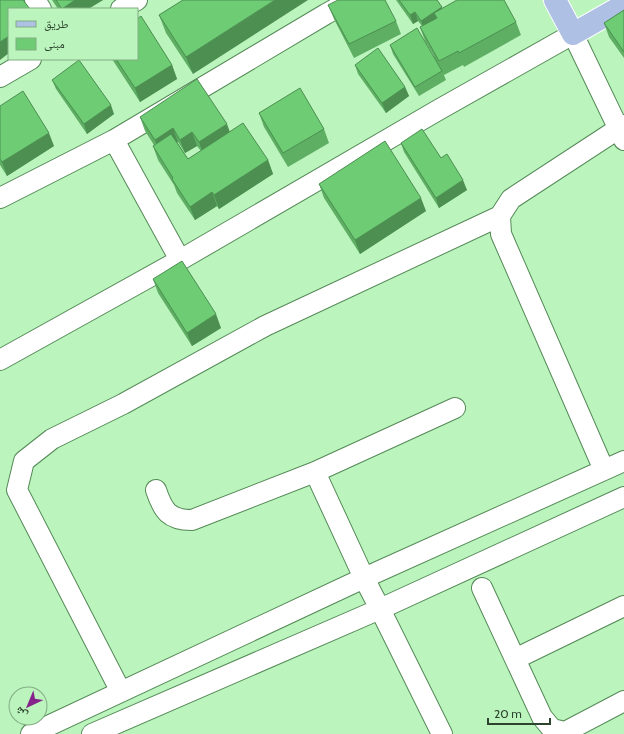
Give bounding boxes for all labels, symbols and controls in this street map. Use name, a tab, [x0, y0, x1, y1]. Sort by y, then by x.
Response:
legend	[8, 8, 138, 60]
text: طريق	[44, 16, 69, 31]
text: مبنى	[44, 36, 65, 51]
north arrow	[8, 686, 48, 726]
scale bar	[488, 700, 550, 726]
text: ش	[12, 703, 31, 722]
text: 20 m	[494, 706, 522, 721]

